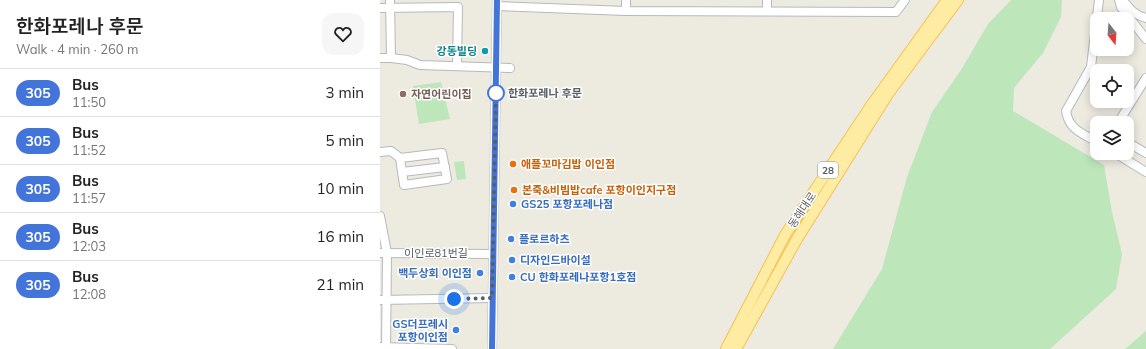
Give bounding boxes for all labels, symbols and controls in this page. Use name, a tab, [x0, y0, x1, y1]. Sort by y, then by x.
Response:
north arrow	[1090, 12, 1134, 56]
map controls	[1090, 12, 1134, 160]
button: heart	[322, 13, 364, 55]
text: 한화포레나 후문	[16, 14, 143, 38]
text: Walk · 4 min · 260 m	[16, 41, 138, 57]
place label: 강동빌딩	[437, 44, 477, 58]
marker: 강동빌딩	[480, 46, 490, 56]
button: locate	[1090, 64, 1134, 108]
text: Bus	[72, 75, 99, 94]
text: 3 min	[326, 83, 364, 102]
text: 305	[25, 84, 51, 102]
marker: 한화포레나 후문	[487, 84, 505, 102]
place label: 한화포레나 후문	[508, 86, 582, 100]
place label: 자연어린이집	[411, 87, 472, 101]
marker: 자연어린이집	[398, 89, 408, 99]
text: 11:50	[72, 94, 106, 110]
button: layers	[1090, 116, 1134, 160]
text: Bus	[72, 123, 99, 142]
text: 5 min	[326, 131, 364, 150]
text: 305	[25, 132, 51, 150]
text: 11:52	[72, 142, 106, 158]
place label: 애플꼬마김밥 이인점	[521, 157, 615, 171]
marker: 애플꼬마김밥 이인점	[508, 159, 518, 169]
road number: 28	[818, 162, 838, 178]
text: Bus	[72, 171, 99, 190]
text: 10 min	[317, 179, 364, 198]
text: 305	[25, 180, 51, 198]
place label: 본죽&비빔밥cafe 포항이인지구점	[522, 183, 676, 197]
marker: 본죽&비빔밥cafe 포항이인지구점	[509, 185, 519, 195]
street label: 동해대로	[785, 189, 819, 231]
text: 11:57	[72, 190, 106, 206]
place label: GS25 포항포레나점	[521, 197, 613, 211]
marker: GS25 포항포레나점	[508, 199, 518, 209]
text: Bus	[72, 219, 99, 238]
text: 16 min	[317, 227, 364, 246]
text: 305	[25, 228, 51, 246]
place label: 플로르하츠	[519, 232, 570, 246]
marker: 플로르하츠	[506, 234, 516, 244]
text: 12:03	[72, 238, 106, 254]
street label: 이인로81번길	[404, 246, 468, 260]
place label: 디자인드바이설	[520, 253, 591, 267]
marker: 디자인드바이설	[507, 255, 517, 265]
place label: 백두상회 이인점	[398, 266, 472, 280]
text: Bus	[72, 267, 99, 286]
marker: 백두상회 이인점	[475, 268, 485, 278]
place label: CU 한화포레나포항1호점	[520, 270, 636, 284]
marker: CU 한화포레나포항1호점	[507, 272, 517, 282]
text: 21 min	[317, 275, 364, 294]
text: 305	[25, 276, 51, 294]
text: 12:08	[72, 286, 106, 302]
your location	[444, 289, 464, 309]
place label: GS더프레시 포항이인점	[392, 317, 448, 344]
marker: GS더프레시 포항이인점	[451, 325, 461, 335]

